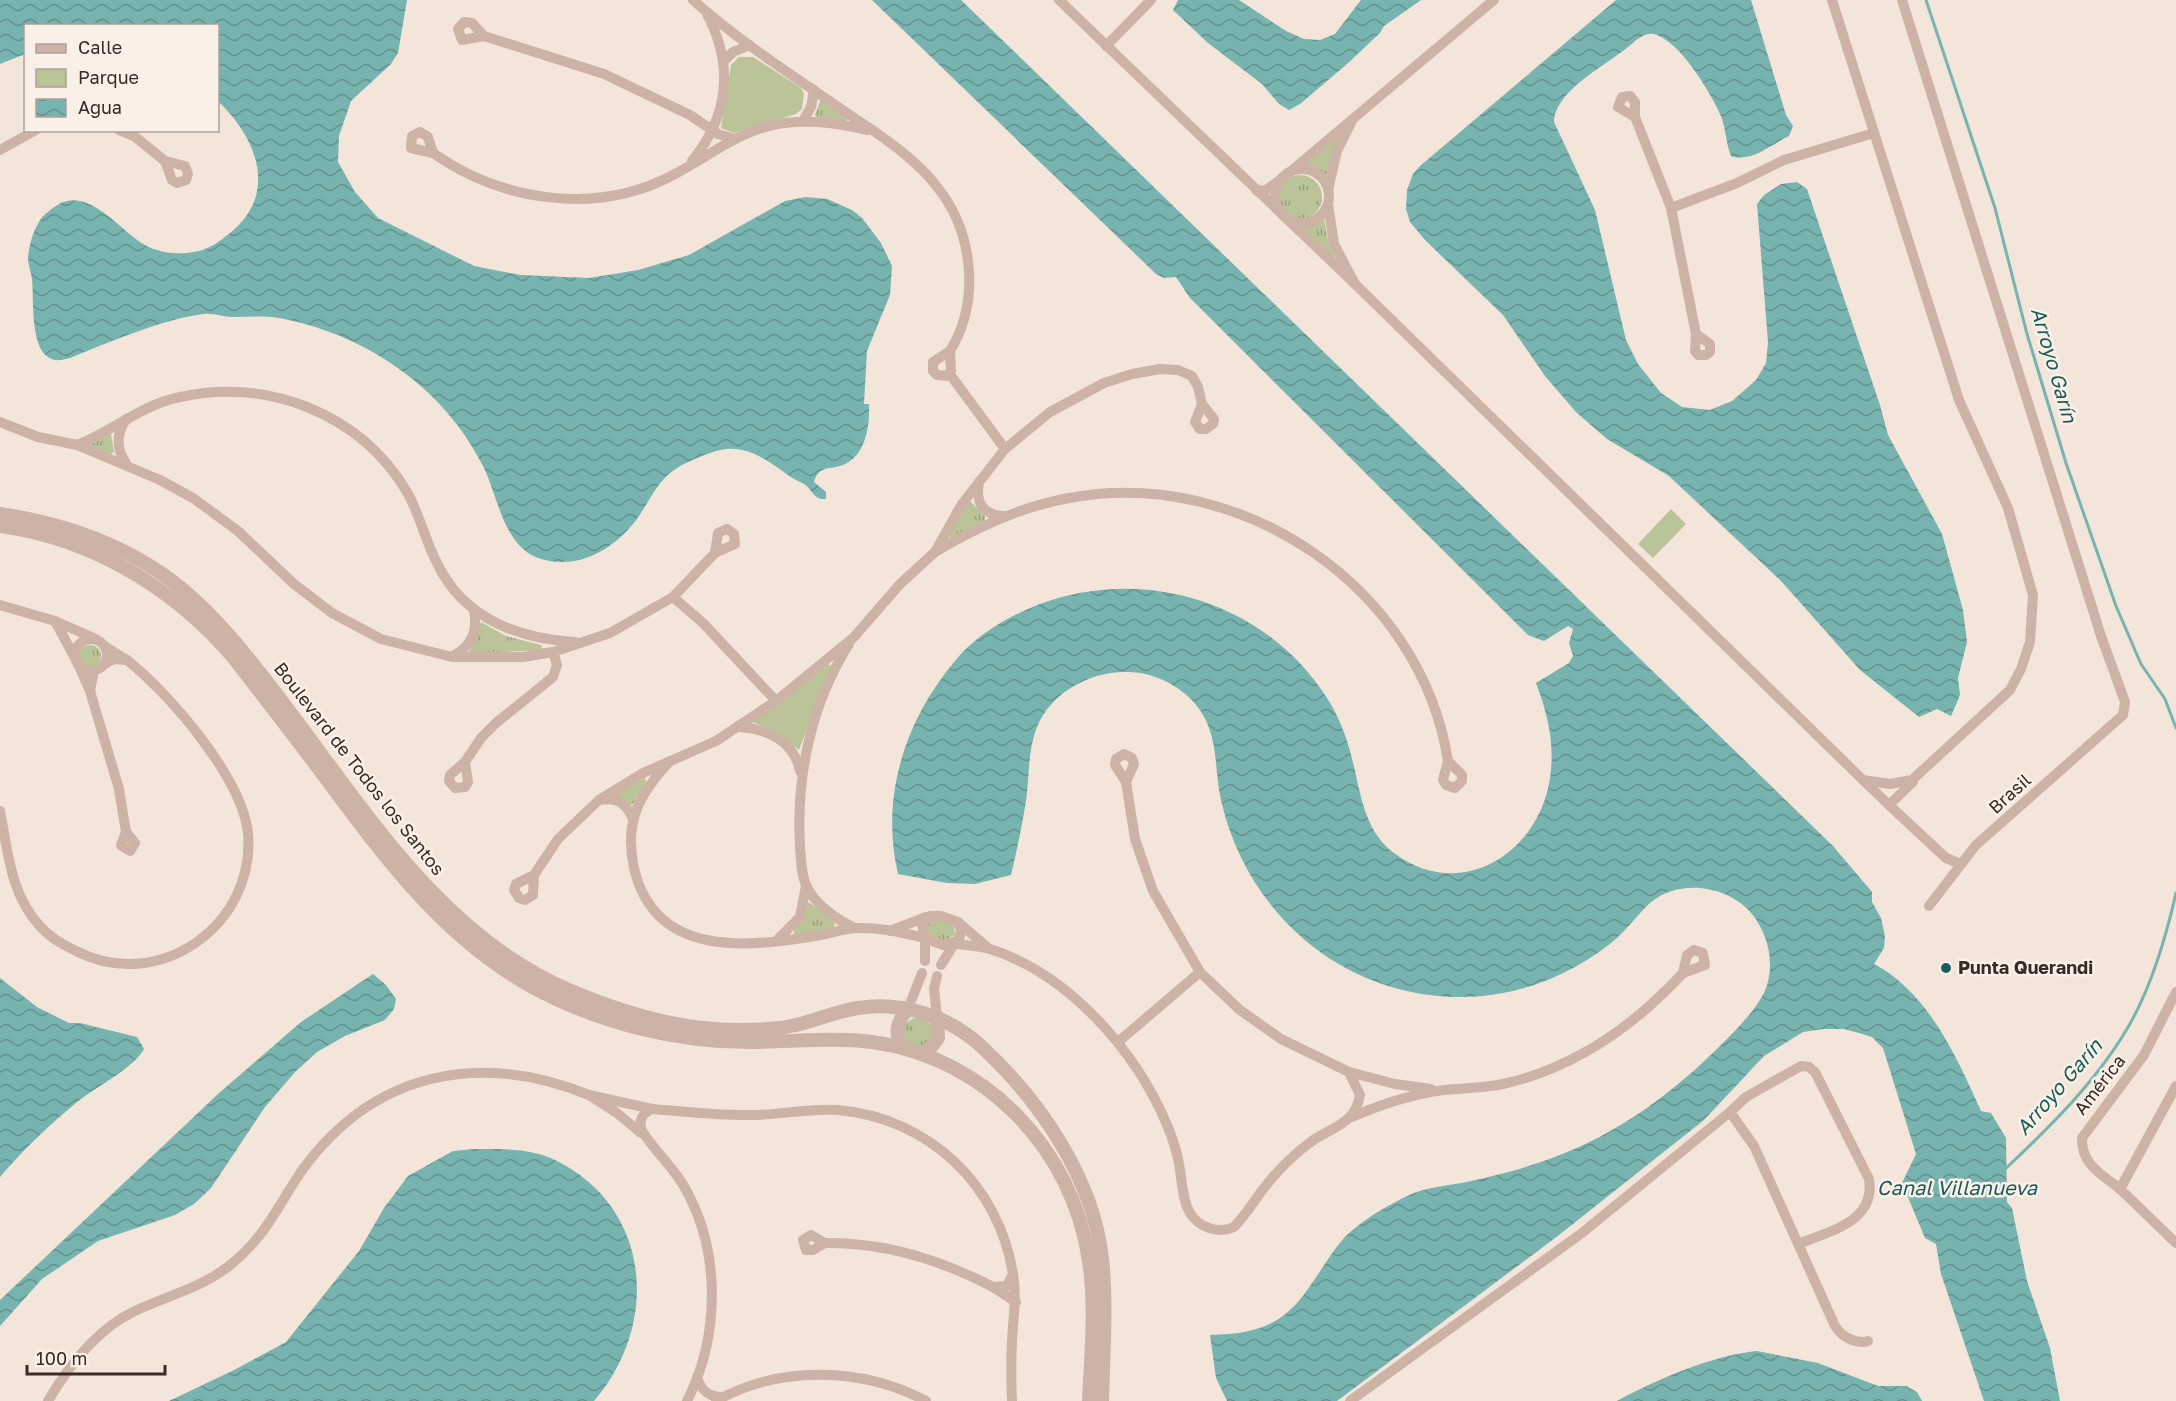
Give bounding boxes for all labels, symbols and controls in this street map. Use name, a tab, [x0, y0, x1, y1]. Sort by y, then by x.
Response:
legend	[24, 24, 219, 132]
text: Calle	[78, 36, 122, 58]
text: Parque	[78, 66, 139, 88]
text: Agua	[78, 96, 122, 118]
water label: Arroyo Garín	[2026, 304, 2083, 426]
street label: Boulevard de Todos los Santos	[270, 657, 450, 879]
street label: Brasil	[1984, 768, 2035, 818]
place label: Punta Querandi	[1958, 956, 2093, 978]
marker: Punta Querandi	[1939, 961, 1953, 975]
water label: Arroyo Garín	[2010, 1033, 2108, 1140]
street label: América	[2069, 1050, 2130, 1119]
water label: Canal Villanueva	[1877, 1175, 2038, 1199]
scale bar	[27, 1338, 165, 1376]
text: 100 m	[36, 1347, 87, 1369]

